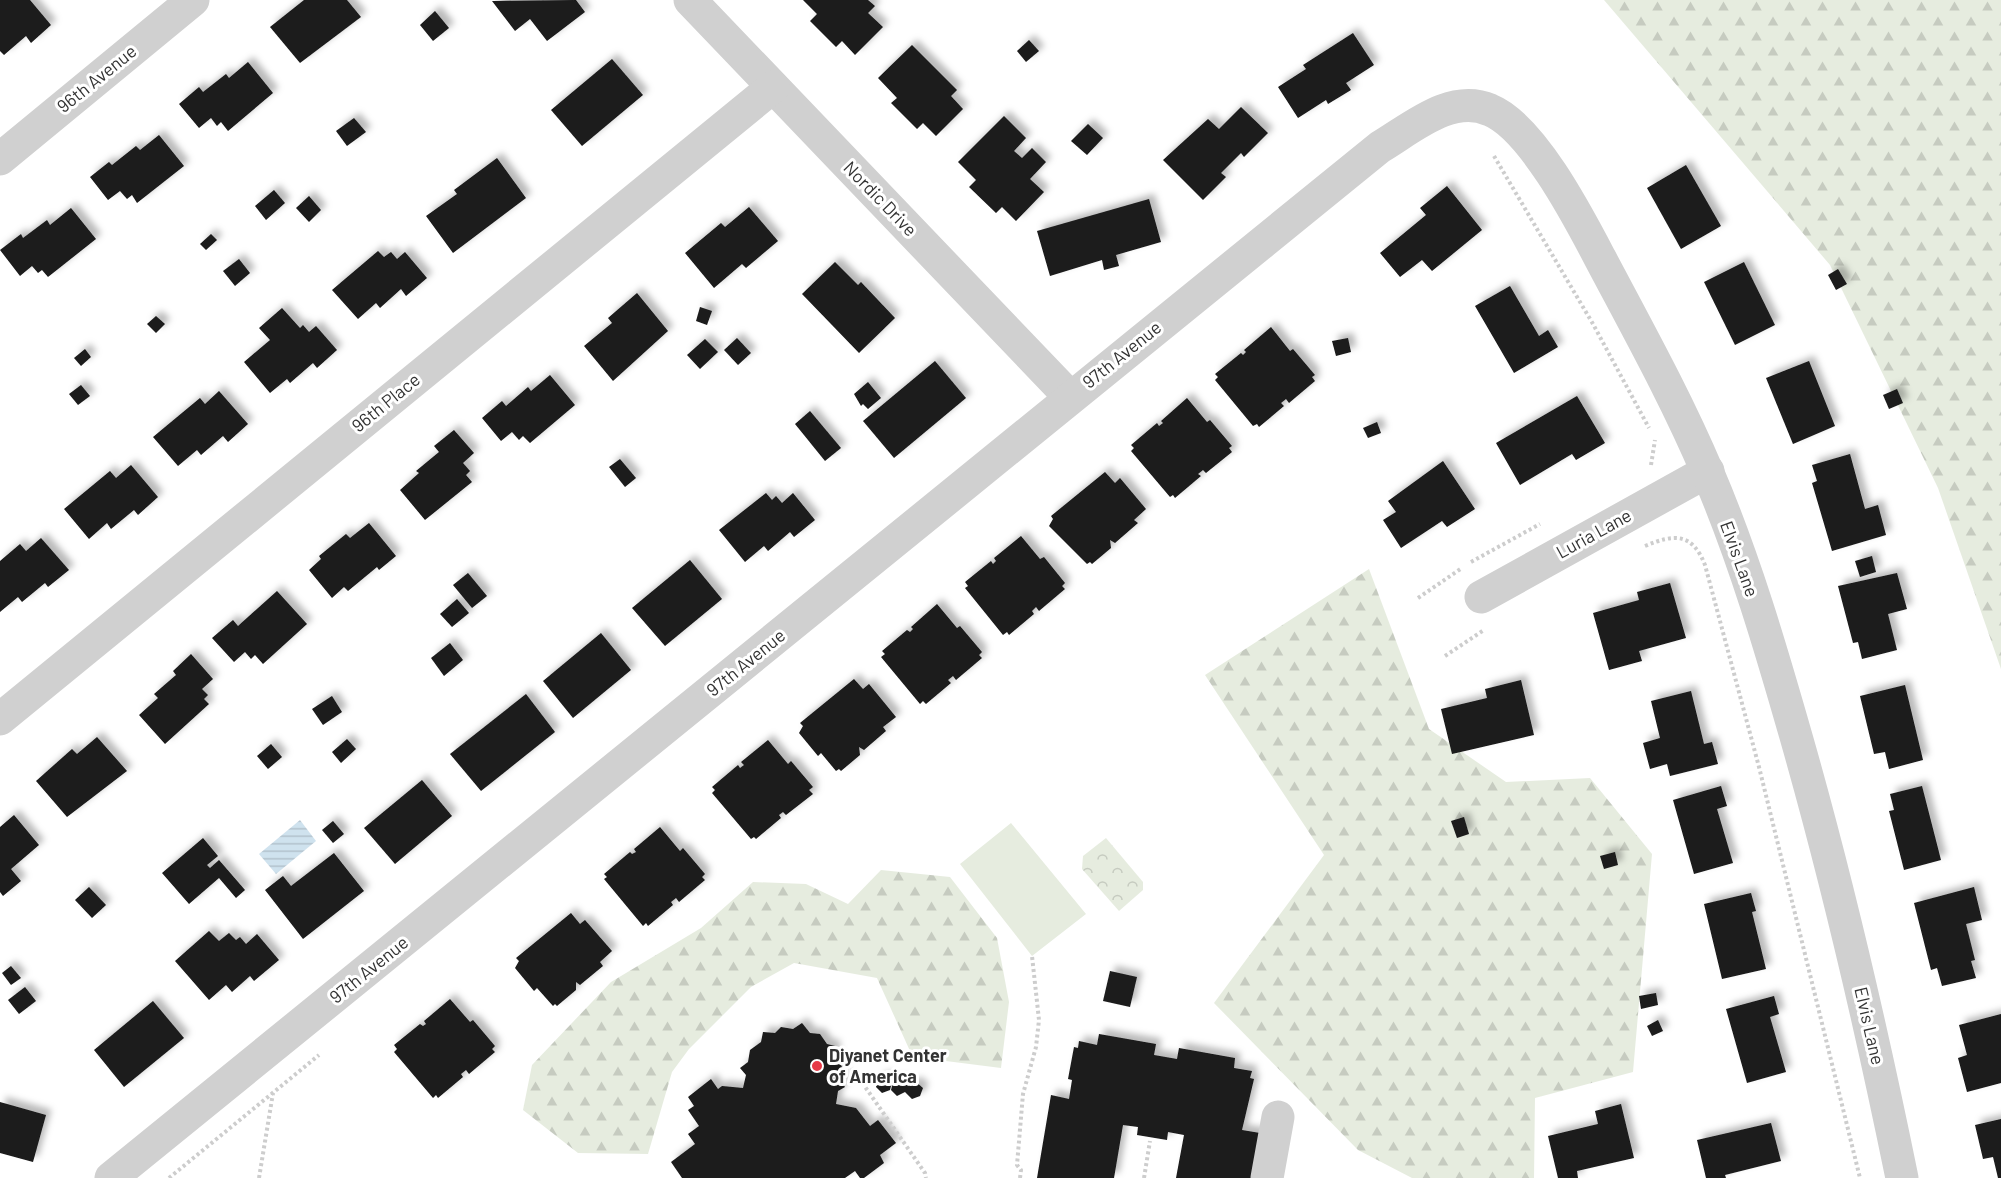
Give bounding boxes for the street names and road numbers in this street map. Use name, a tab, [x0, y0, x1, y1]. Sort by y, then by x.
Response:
street label: 96th Avenue	[52, 40, 140, 117]
street label: Nordic Drive	[839, 156, 922, 240]
street label: 97th Avenue	[1078, 316, 1165, 393]
street label: 96th Place	[347, 368, 424, 436]
street label: Luria Lane	[1552, 504, 1635, 563]
street label: Elvis Lane	[1716, 518, 1764, 600]
street label: 97th Avenue	[702, 624, 789, 701]
street label: 97th Avenue	[325, 931, 412, 1008]
street label: Elvis Lane	[1850, 985, 1890, 1067]

